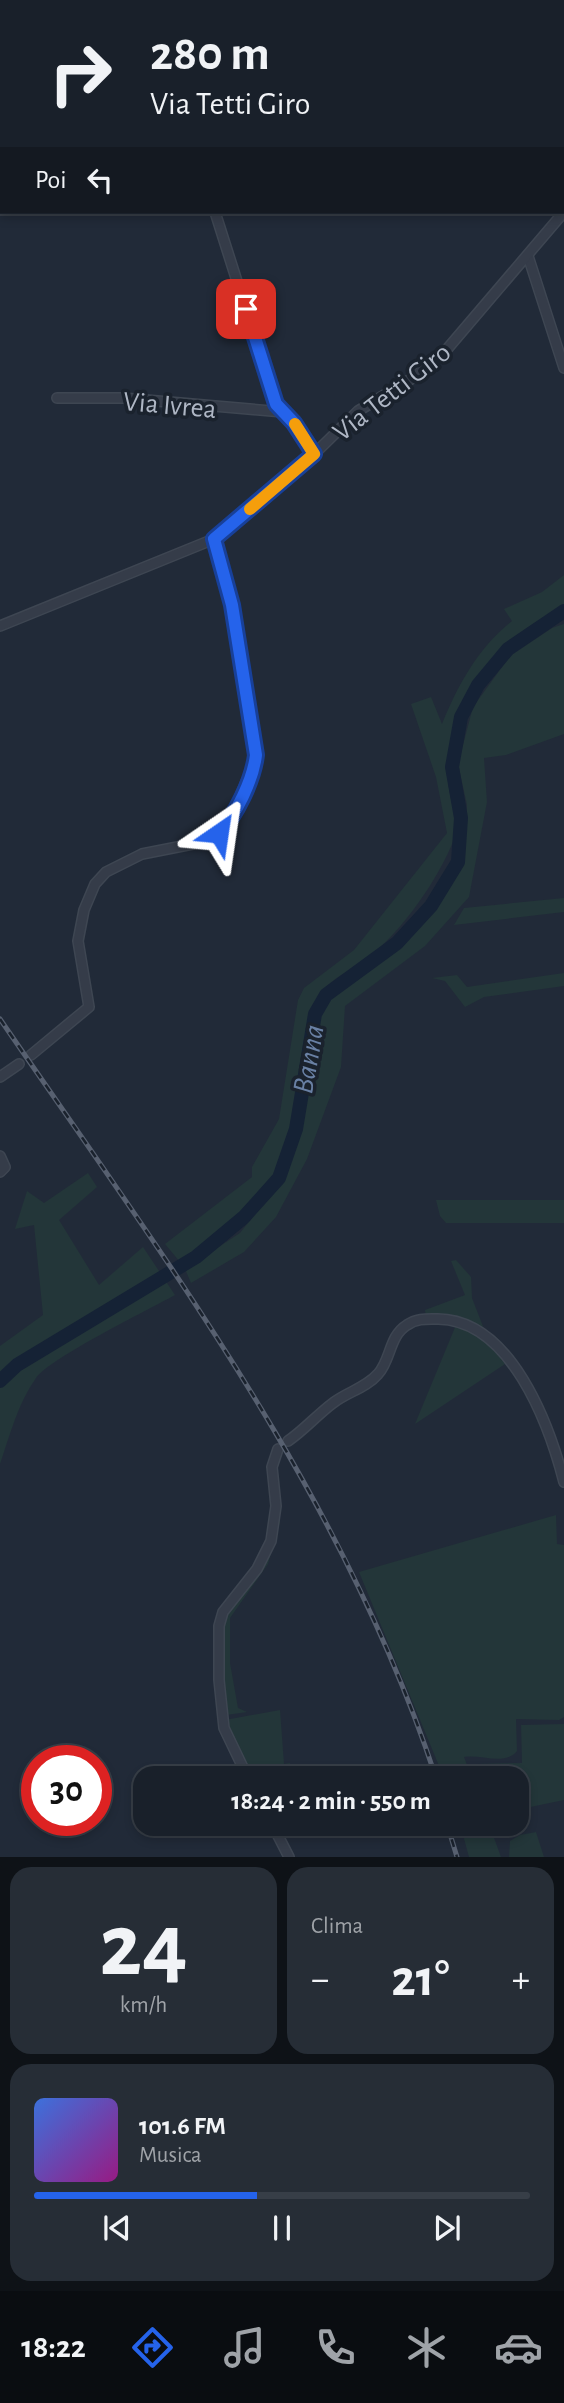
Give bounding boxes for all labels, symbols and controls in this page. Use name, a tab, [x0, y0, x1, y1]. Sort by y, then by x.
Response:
icon: right	[35, 28, 126, 119]
text: 280 m	[150, 30, 270, 79]
text: Via Tetti Giro	[150, 88, 311, 120]
icon: left	[81, 161, 119, 199]
text: Poi	[35, 167, 67, 193]
pin	[216, 279, 276, 339]
icon: arrive	[227, 290, 265, 328]
street label: Via Tetti Giro	[328, 338, 456, 447]
street label: Via Ivrea	[122, 388, 218, 424]
position arrow	[182, 796, 256, 870]
water label: Banna	[288, 1022, 330, 1096]
speed limit sign: 30	[21, 1745, 112, 1836]
text: 18:24 · 2 min · 550 m	[231, 1788, 431, 1814]
text: 24	[99, 1901, 188, 1992]
text: Clima	[311, 1915, 363, 1938]
text: 21°	[391, 1953, 450, 2005]
text: −	[311, 1961, 329, 1999]
text: +	[512, 1961, 530, 1999]
text: km/h	[120, 1994, 167, 2017]
text: 101.6 FM	[139, 2113, 226, 2139]
text: Musica	[139, 2144, 202, 2167]
icon: previous	[98, 2209, 136, 2247]
icon: pause	[263, 2209, 301, 2247]
icon: next	[428, 2209, 466, 2247]
icon: directions	[128, 2323, 177, 2372]
icon: music	[220, 2323, 269, 2372]
icon: phone	[311, 2323, 360, 2372]
icon: climate	[402, 2323, 451, 2372]
icon: car	[494, 2323, 543, 2372]
text: 18:22	[21, 2331, 86, 2363]

